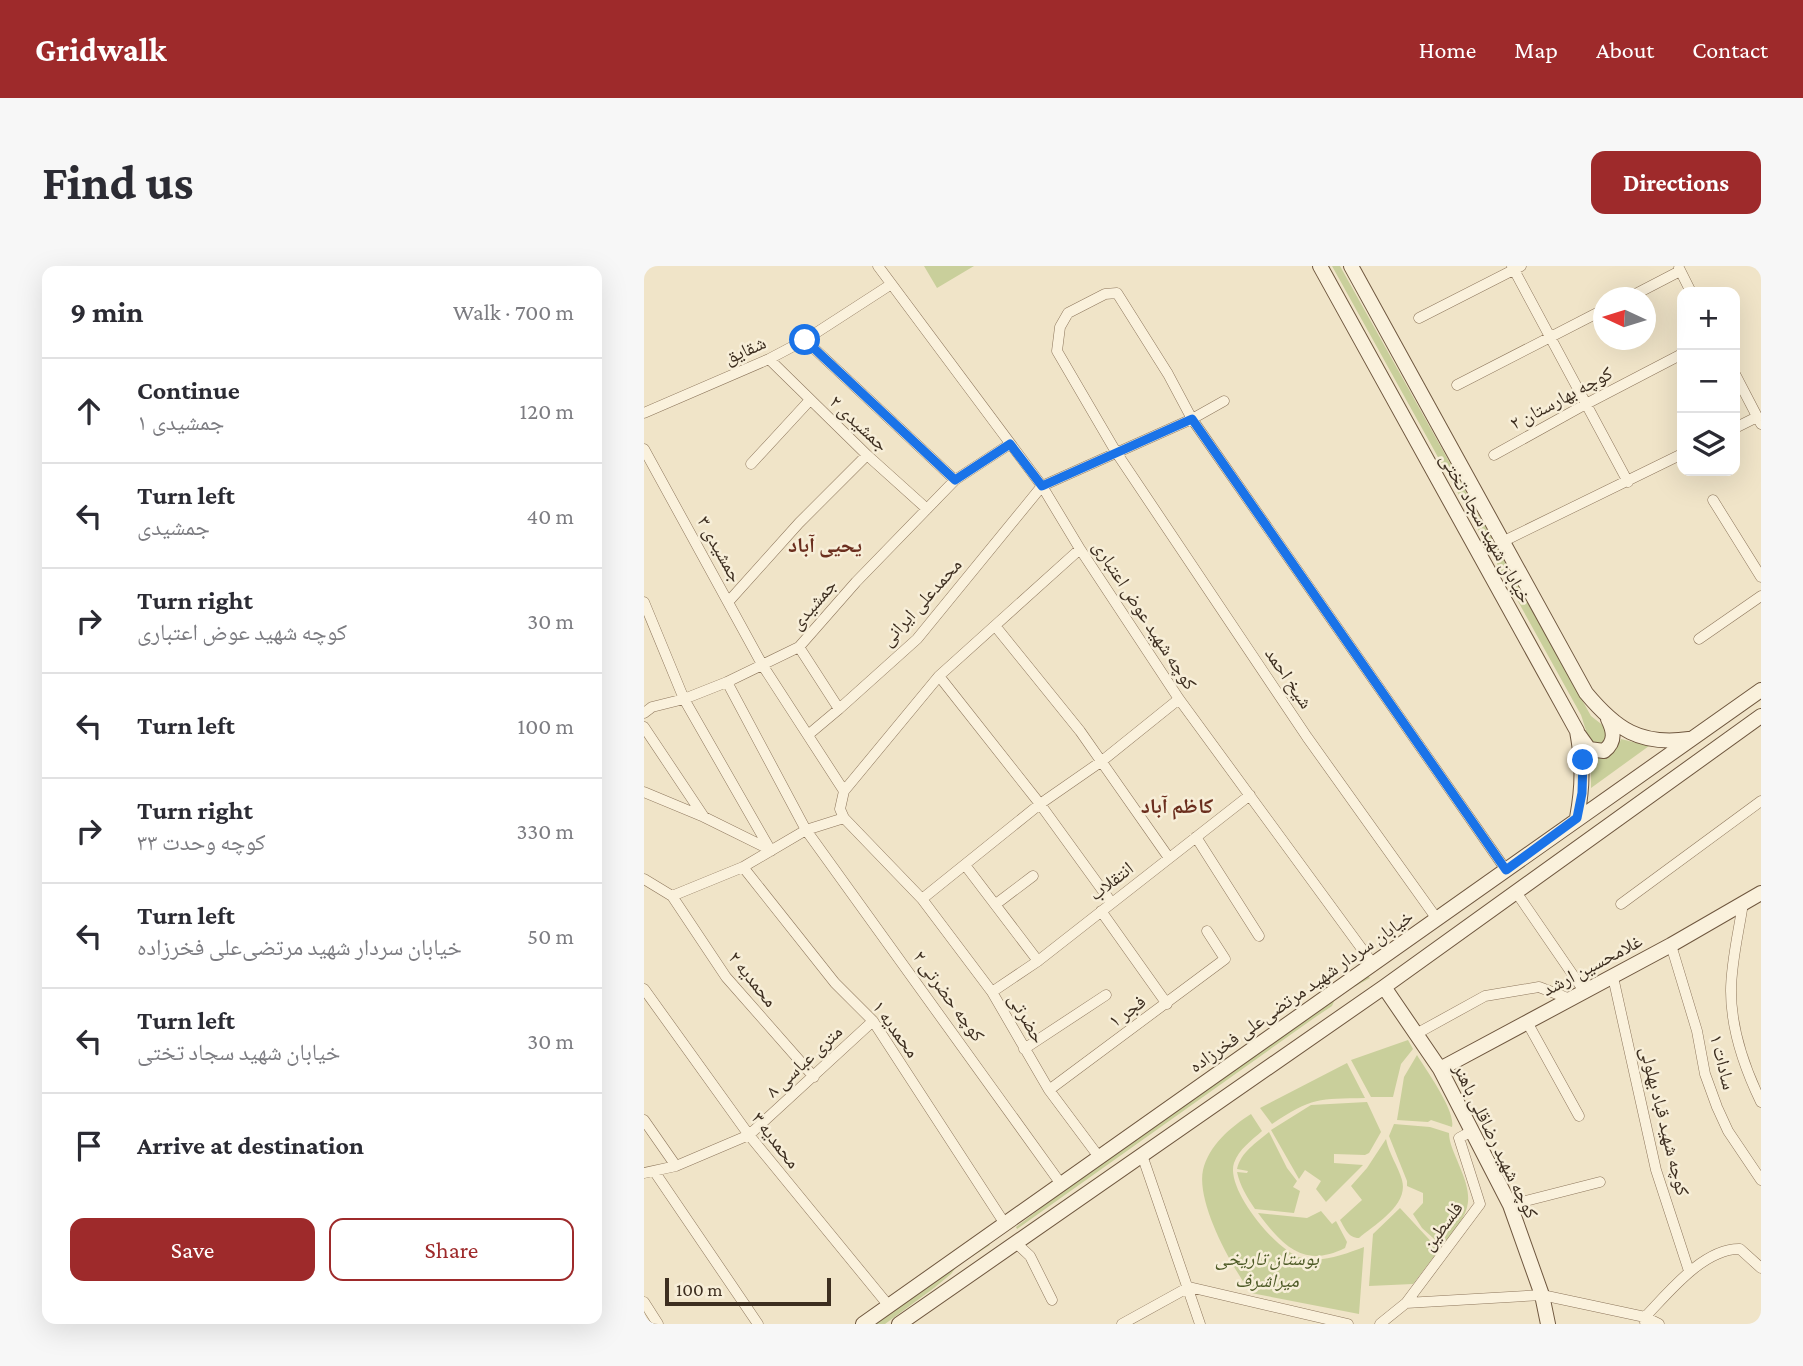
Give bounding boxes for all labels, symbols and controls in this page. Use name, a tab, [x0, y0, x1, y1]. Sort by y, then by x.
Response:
text: Gridwalk	[35, 31, 167, 68]
text: Home	[1419, 36, 1476, 63]
text: Map	[1514, 36, 1558, 63]
text: About	[1596, 36, 1654, 63]
text: Contact	[1692, 36, 1768, 63]
button: Directions	[1591, 151, 1761, 214]
text: Find us	[42, 155, 194, 210]
north arrow	[1593, 287, 1656, 350]
map controls	[1677, 287, 1740, 476]
button: +	[1677, 287, 1740, 350]
text: 9 min	[70, 295, 143, 328]
text: Walk · 700 m	[453, 299, 574, 325]
route start	[789, 324, 820, 355]
street label: شقایق	[721, 332, 769, 369]
button: −	[1677, 350, 1740, 413]
street label: کوچه بهارستان ۲	[1506, 362, 1616, 435]
text: Continue	[137, 376, 240, 405]
street label: جمشیدی ۲	[825, 391, 893, 456]
icon: ahead	[70, 392, 108, 430]
text: 120 m	[520, 398, 574, 424]
text: جمشیدی ۱	[137, 409, 224, 435]
button: layers	[1677, 413, 1740, 476]
street label: خیابان شهید سجاد تختی	[1435, 449, 1536, 607]
text: Turn left	[137, 481, 235, 510]
icon: left	[70, 497, 108, 535]
text: 40 m	[526, 503, 574, 529]
street label: جمشیدی ۳	[692, 512, 747, 586]
text: جمشیدی	[137, 514, 210, 540]
district label: یحیی آباد	[788, 533, 862, 558]
street label: کوچه شهید عوض اعتباری	[1088, 537, 1201, 694]
street label: محمدعلی ایرانی	[876, 554, 967, 651]
street label: جمشیدی	[785, 574, 841, 634]
text: Turn right	[137, 586, 253, 615]
icon: right	[70, 602, 108, 640]
text: 30 m	[527, 608, 574, 634]
text: کوچه شهید عوض اعتباری	[137, 619, 347, 645]
street label: شیخ احمد	[1259, 644, 1317, 714]
icon: left	[70, 707, 108, 745]
text: Turn left	[137, 711, 235, 740]
text: 100 m	[518, 713, 574, 739]
route end	[1567, 744, 1598, 775]
district label: کاظم آباد	[1141, 794, 1213, 820]
text: Turn right	[137, 796, 253, 825]
icon: right	[70, 812, 108, 850]
text: 330 m	[516, 818, 574, 844]
text: کوچه وحدت ۳۳	[137, 829, 266, 855]
street label: انتقلاب	[1085, 857, 1138, 905]
text: Turn left	[137, 901, 235, 930]
street label: خیابان سردار شهید مرتضی‌علی فخرزاده	[1185, 905, 1418, 1077]
icon: left	[70, 917, 108, 955]
text: 50 m	[527, 923, 574, 949]
street label: غلامحسین ارشد	[1539, 930, 1646, 1001]
text: خیابان سردار شهید مرتضی‌علی فخرزاده	[137, 934, 462, 960]
street label: کوچه حضرتی ۲	[908, 946, 989, 1046]
street label: محمدیه ۲	[724, 947, 782, 1011]
street label: حضرتی	[1004, 989, 1050, 1047]
street label: فجر ۱	[1104, 991, 1150, 1032]
street label: محمدیه ۱	[868, 996, 924, 1062]
text: Turn left	[137, 1006, 235, 1035]
street label: ۸ متری عباسی	[762, 1021, 847, 1102]
icon: left	[70, 1022, 108, 1060]
text: 30 m	[527, 1028, 574, 1054]
street label: سادات ۱	[1706, 1032, 1740, 1092]
text: خیابان شهید سجاد تختی	[137, 1039, 340, 1065]
street label: کوچه شهید قباد بهلولی	[1635, 1044, 1694, 1198]
street label: کوچه شهید رضاقلی باهنر	[1448, 1059, 1543, 1222]
street label: محمدیه ۳	[747, 1108, 804, 1172]
icon: arrive	[70, 1127, 108, 1165]
text: Arrive at destination	[137, 1131, 364, 1160]
street label: فلسطین	[1417, 1198, 1468, 1255]
button: Save	[70, 1218, 315, 1281]
button: Share	[329, 1218, 574, 1281]
park label: بوستان تاریخی میراشرف	[1215, 1248, 1320, 1291]
scale bar	[665, 1275, 831, 1307]
text: 100 m	[676, 1279, 723, 1300]

